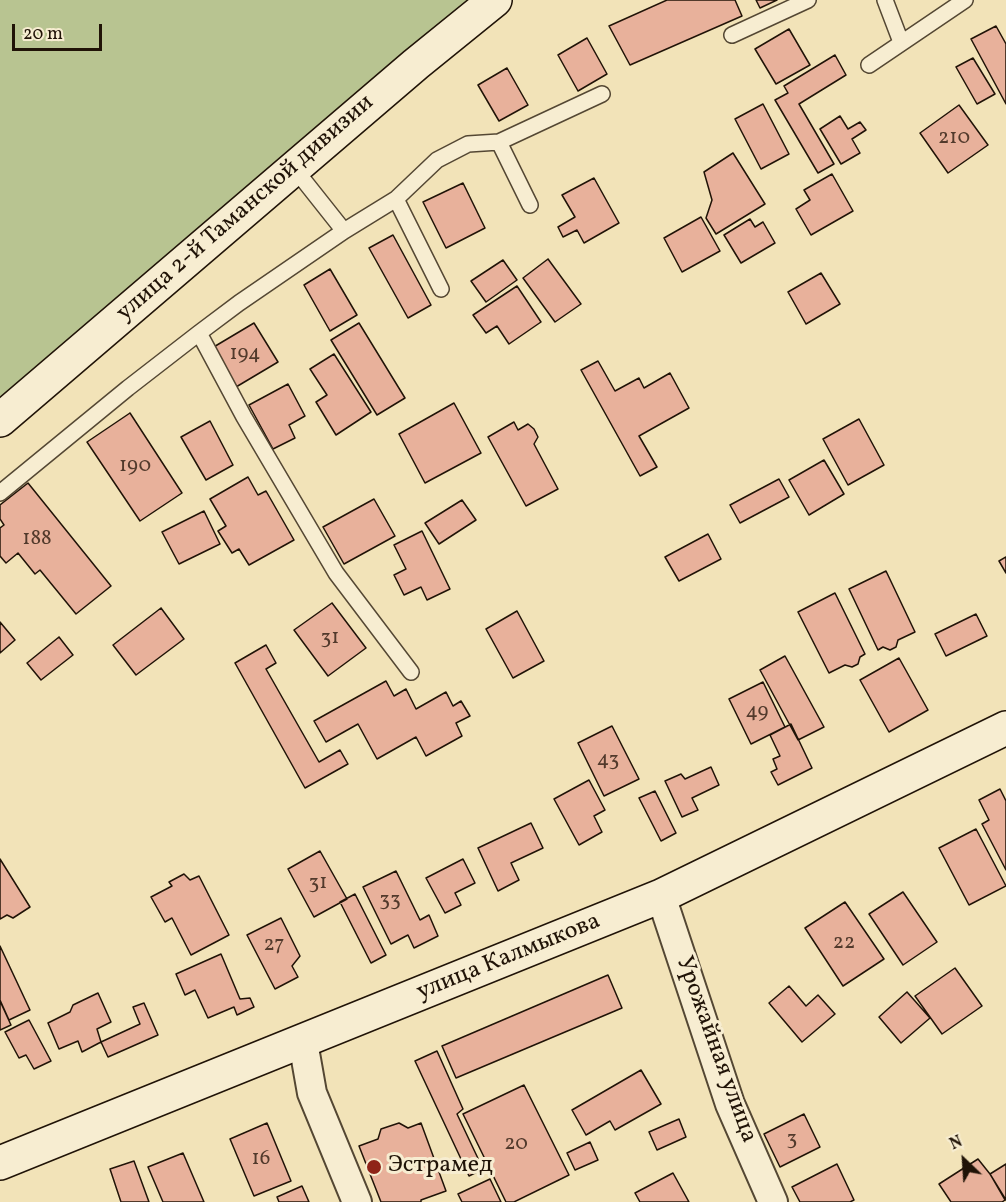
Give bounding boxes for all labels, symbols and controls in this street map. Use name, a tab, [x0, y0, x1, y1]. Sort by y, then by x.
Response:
scale bar	[15, 12, 105, 50]
text: 20 m	[23, 22, 63, 47]
street label: улица 2-й Таманской дивизии	[111, 89, 381, 329]
house number: 210	[938, 126, 970, 152]
house number: 194	[229, 342, 261, 368]
house number: 190	[119, 454, 151, 480]
house number: 188	[22, 527, 52, 553]
house number: 31	[321, 626, 339, 652]
house number: 49	[746, 700, 768, 726]
house number: 43	[597, 748, 619, 774]
house number: 31	[309, 871, 327, 897]
house number: 33	[379, 888, 401, 914]
street label: улица Калмыкова	[413, 908, 605, 1008]
house number: 22	[833, 931, 855, 957]
house number: 27	[264, 933, 284, 959]
street label: Урожайная улица	[668, 953, 762, 1147]
house number: 3	[787, 1127, 797, 1153]
north arrow	[934, 1130, 994, 1190]
text: N	[946, 1131, 966, 1156]
house number: 20	[504, 1132, 528, 1158]
house number: 16	[252, 1147, 270, 1173]
place label: Эстрамед	[388, 1153, 493, 1181]
marker: Эстрамед	[365, 1158, 383, 1176]

